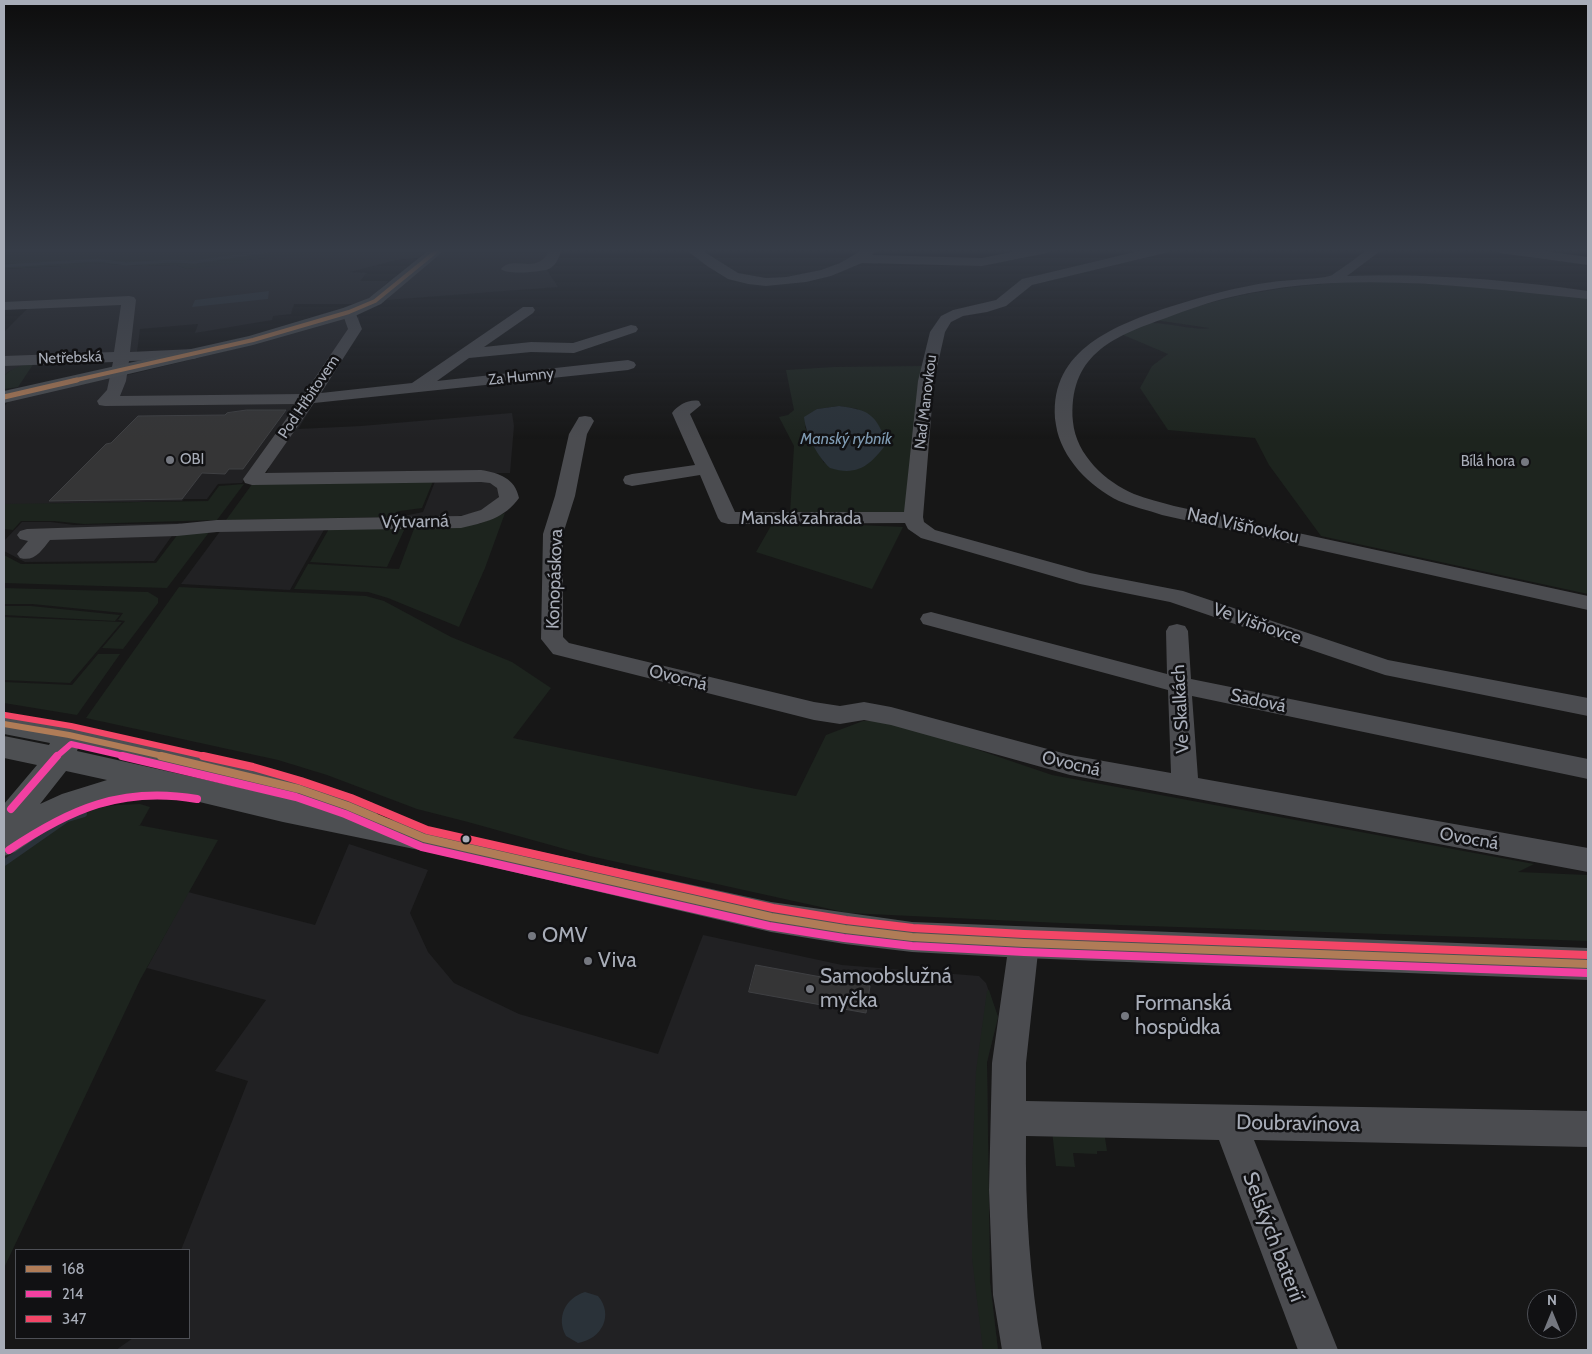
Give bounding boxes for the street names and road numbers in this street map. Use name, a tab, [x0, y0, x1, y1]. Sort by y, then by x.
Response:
street label: Netřebská	[38, 348, 102, 368]
street label: Pod Hřbitovem	[275, 352, 343, 442]
street label: Nad Manovkou	[911, 354, 941, 450]
street label: Za Humny	[487, 365, 555, 389]
street label: Nad Višňovkou	[1185, 504, 1301, 548]
street label: Manská zahrada	[740, 508, 862, 530]
street label: Výtvarná	[381, 511, 449, 533]
street label: Konopáskova	[542, 528, 568, 630]
street label: Ve Višňovce	[1210, 599, 1304, 649]
street label: Ovocná	[647, 660, 709, 696]
street label: Ve Skalkách	[1168, 664, 1194, 754]
street label: Sadová	[1228, 685, 1288, 717]
street label: Ovocná	[1040, 747, 1102, 781]
street label: Ovocná	[1438, 823, 1500, 855]
street label: Doubravínova	[1236, 1110, 1360, 1138]
street label: Selských baterií	[1237, 1169, 1309, 1305]

